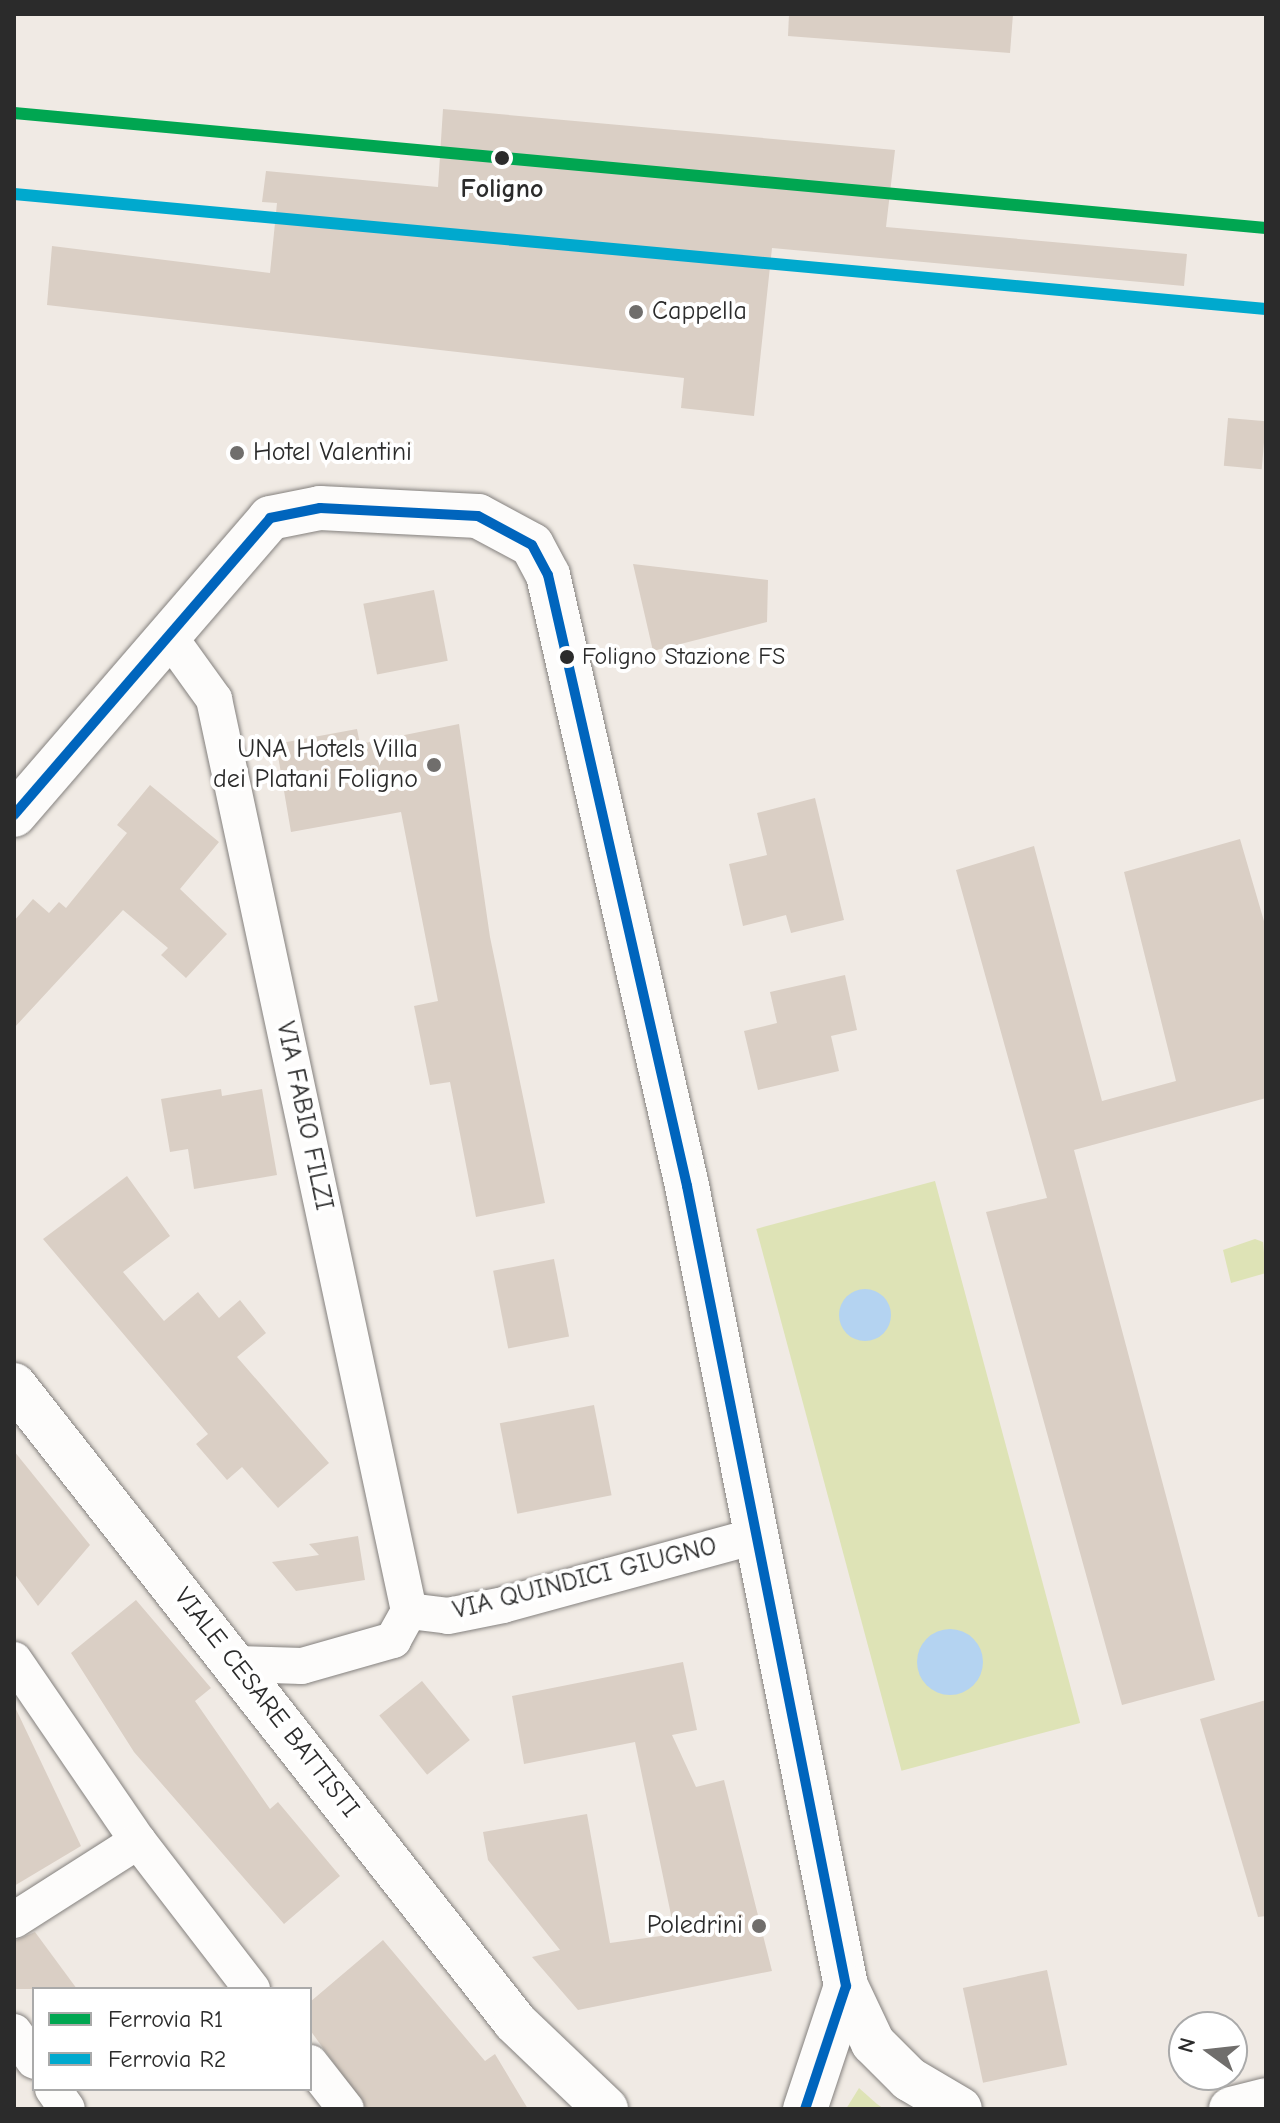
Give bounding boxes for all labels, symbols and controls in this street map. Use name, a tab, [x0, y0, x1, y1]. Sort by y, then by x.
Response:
marker: Foligno	[489, 145, 515, 171]
place label: Foligno	[461, 174, 543, 206]
place label: Cappella	[652, 296, 747, 328]
marker: Cappella	[627, 303, 645, 321]
place label: Hotel Valentini	[253, 437, 412, 469]
marker: Hotel Valentini	[228, 444, 246, 462]
place label: Foligno Stazione FS	[582, 643, 785, 671]
marker: Foligno Stazione FS	[559, 649, 575, 665]
place label: UNA Hotels Villa dei Platani Foligno	[213, 734, 418, 796]
marker: UNA Hotels Villa dei Platani Foligno	[425, 756, 443, 774]
street label: VIA FABIO FILZI	[269, 1019, 339, 1213]
street label: VIA QUINDICI GIUGNO	[450, 1531, 720, 1627]
street label: VIALE CESARE BATTISTI	[167, 1582, 365, 1824]
place label: Poledrini	[647, 1910, 743, 1942]
marker: Poledrini	[750, 1917, 768, 1935]
legend	[32, 1987, 312, 2091]
text: Ferrovia R1	[108, 2005, 223, 2033]
north arrow	[1168, 2011, 1248, 2091]
text: N	[1172, 2035, 1201, 2056]
text: Ferrovia R2	[108, 2045, 226, 2073]

